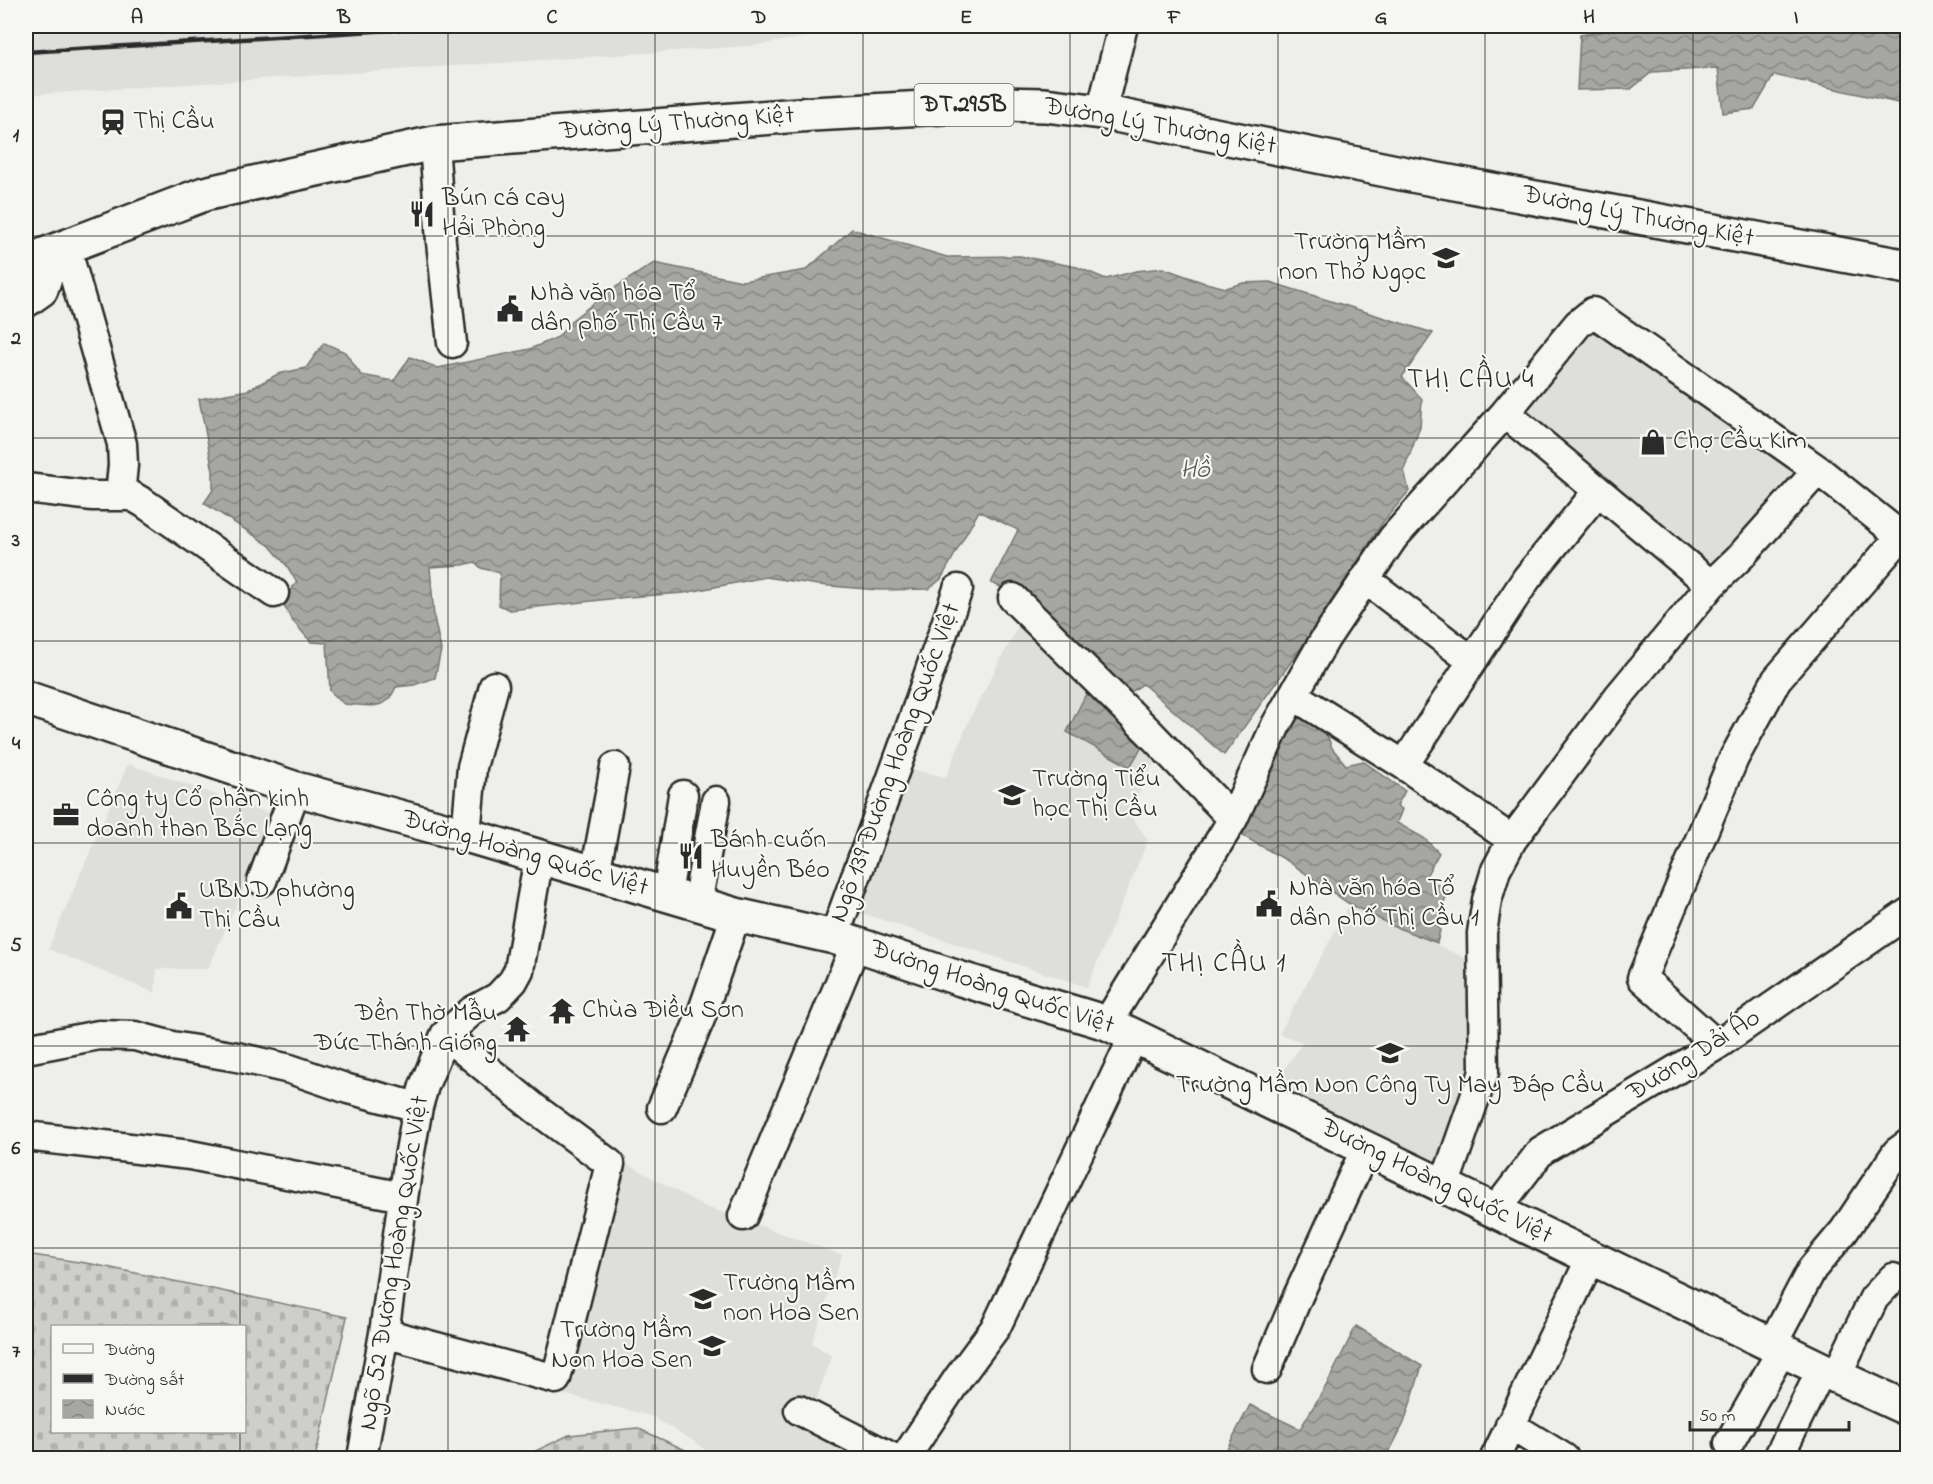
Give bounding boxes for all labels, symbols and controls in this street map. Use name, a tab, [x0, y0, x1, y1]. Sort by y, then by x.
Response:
text: A	[131, 4, 143, 33]
text: B	[336, 4, 351, 33]
text: C	[547, 4, 558, 33]
text: D	[751, 4, 766, 33]
text: E	[960, 4, 972, 33]
text: F	[1167, 4, 1181, 33]
text: G	[1375, 4, 1388, 33]
text: H	[1583, 4, 1595, 33]
text: I	[1794, 4, 1799, 33]
road number: ĐT.295B	[914, 84, 1014, 126]
street label: Đường Lý Thường Kiệt	[1040, 88, 1279, 166]
street label: Đường Lý Thường Kiệt	[557, 97, 796, 151]
place label: Thị Cầu	[133, 103, 215, 141]
station icon: Thị Cầu	[98, 107, 128, 137]
text: 1	[13, 122, 20, 151]
street label: Đường Lý Thường Kiệt	[1518, 176, 1757, 258]
place label: Bún cá cay Hải Phòng	[441, 180, 565, 248]
restaurant icon: Bún cá cay Hải Phòng	[407, 199, 437, 229]
place label: Trường Mầm non Thỏ Ngọc	[1279, 224, 1426, 292]
school or university icon: Trường Mầm non Thỏ Ngọc	[1431, 243, 1461, 273]
place label: Nhà văn hóa Tổ dân phố Thị Cầu 7	[530, 275, 723, 343]
public building icon: Nhà văn hóa Tổ dân phố Thị Cầu 7	[495, 294, 525, 324]
text: 2	[10, 325, 21, 354]
district label: THỊ CẦU 4	[1407, 355, 1535, 401]
place label: Chợ Cầu Kim	[1673, 423, 1807, 461]
shop icon: Chợ Cầu Kim	[1638, 427, 1668, 457]
water label: Hồ	[1180, 451, 1211, 490]
text: 3	[11, 527, 20, 556]
street label: Ngõ 139 Đường Hoàng Quốc Việt	[820, 598, 972, 928]
text: 4	[12, 730, 21, 759]
place label: Trường Tiểu học Thị Cầu	[1032, 761, 1160, 829]
school or university icon: Trường Tiểu học Thị Cầu	[997, 780, 1027, 810]
place label: Công ty Cổ phần kinh doanh than Bắc Lạng	[86, 781, 312, 849]
office icon: Công ty Cổ phần kinh doanh than Bắc Lạng	[51, 800, 81, 830]
street label: Đường Hoàng Quốc Việt	[396, 800, 653, 907]
place label: Bánh cuốn Huyền Béo	[710, 822, 830, 890]
restaurant icon: Bánh cuốn Huyền Béo	[676, 841, 706, 871]
place label: Nhà văn hóa Tổ dân phố Thị Cầu 1	[1289, 870, 1479, 938]
place label: UBND phường Thị Cầu	[199, 872, 355, 940]
public building icon: Nhà văn hóa Tổ dân phố Thị Cầu 1	[1254, 889, 1284, 919]
public building icon: UBND phường Thị Cầu	[164, 891, 194, 921]
street label: Đường Hoàng Quốc Việt	[864, 930, 1119, 1046]
text: 5	[10, 932, 22, 961]
district label: THỊ CẦU 1	[1161, 939, 1287, 985]
place label: Chùa Điều Sơn	[582, 992, 744, 1030]
place label: Đền Thờ Mẫu Đức Thánh Gióng	[313, 995, 497, 1063]
temple icon: Chùa Điều Sơn	[547, 996, 577, 1026]
street label: Đường Dải Áo	[1619, 1000, 1768, 1113]
temple icon: Đền Thờ Mẫu Đức Thánh Gióng	[502, 1014, 532, 1044]
school or university icon: Trường Mầm Non Công Ty May Đáp Cầu	[1375, 1038, 1405, 1068]
place label: Trường Mầm Non Công Ty May Đáp Cầu	[1176, 1067, 1604, 1105]
street label: Ngõ 52 Đường Hoàng Quốc Việt	[350, 1093, 440, 1433]
street label: Đường Hoàng Quốc Việt	[1312, 1109, 1559, 1255]
text: 6	[12, 1135, 21, 1164]
place label: Trường Mầm non Hoa Sen	[723, 1265, 859, 1333]
school or university icon: Trường Mầm non Hoa Sen	[688, 1284, 718, 1314]
place label: Trường Mầm Non Hoa Sen	[551, 1312, 692, 1380]
legend	[51, 1325, 246, 1433]
school or university icon: Trường Mầm Non Hoa Sen	[697, 1331, 727, 1361]
text: 7	[12, 1338, 21, 1367]
text: Đường	[104, 1338, 155, 1365]
text: Đường sắt	[104, 1368, 184, 1395]
scale bar	[1690, 1394, 1849, 1432]
text: Nước	[105, 1398, 145, 1424]
text: 50 m	[1699, 1404, 1736, 1430]

